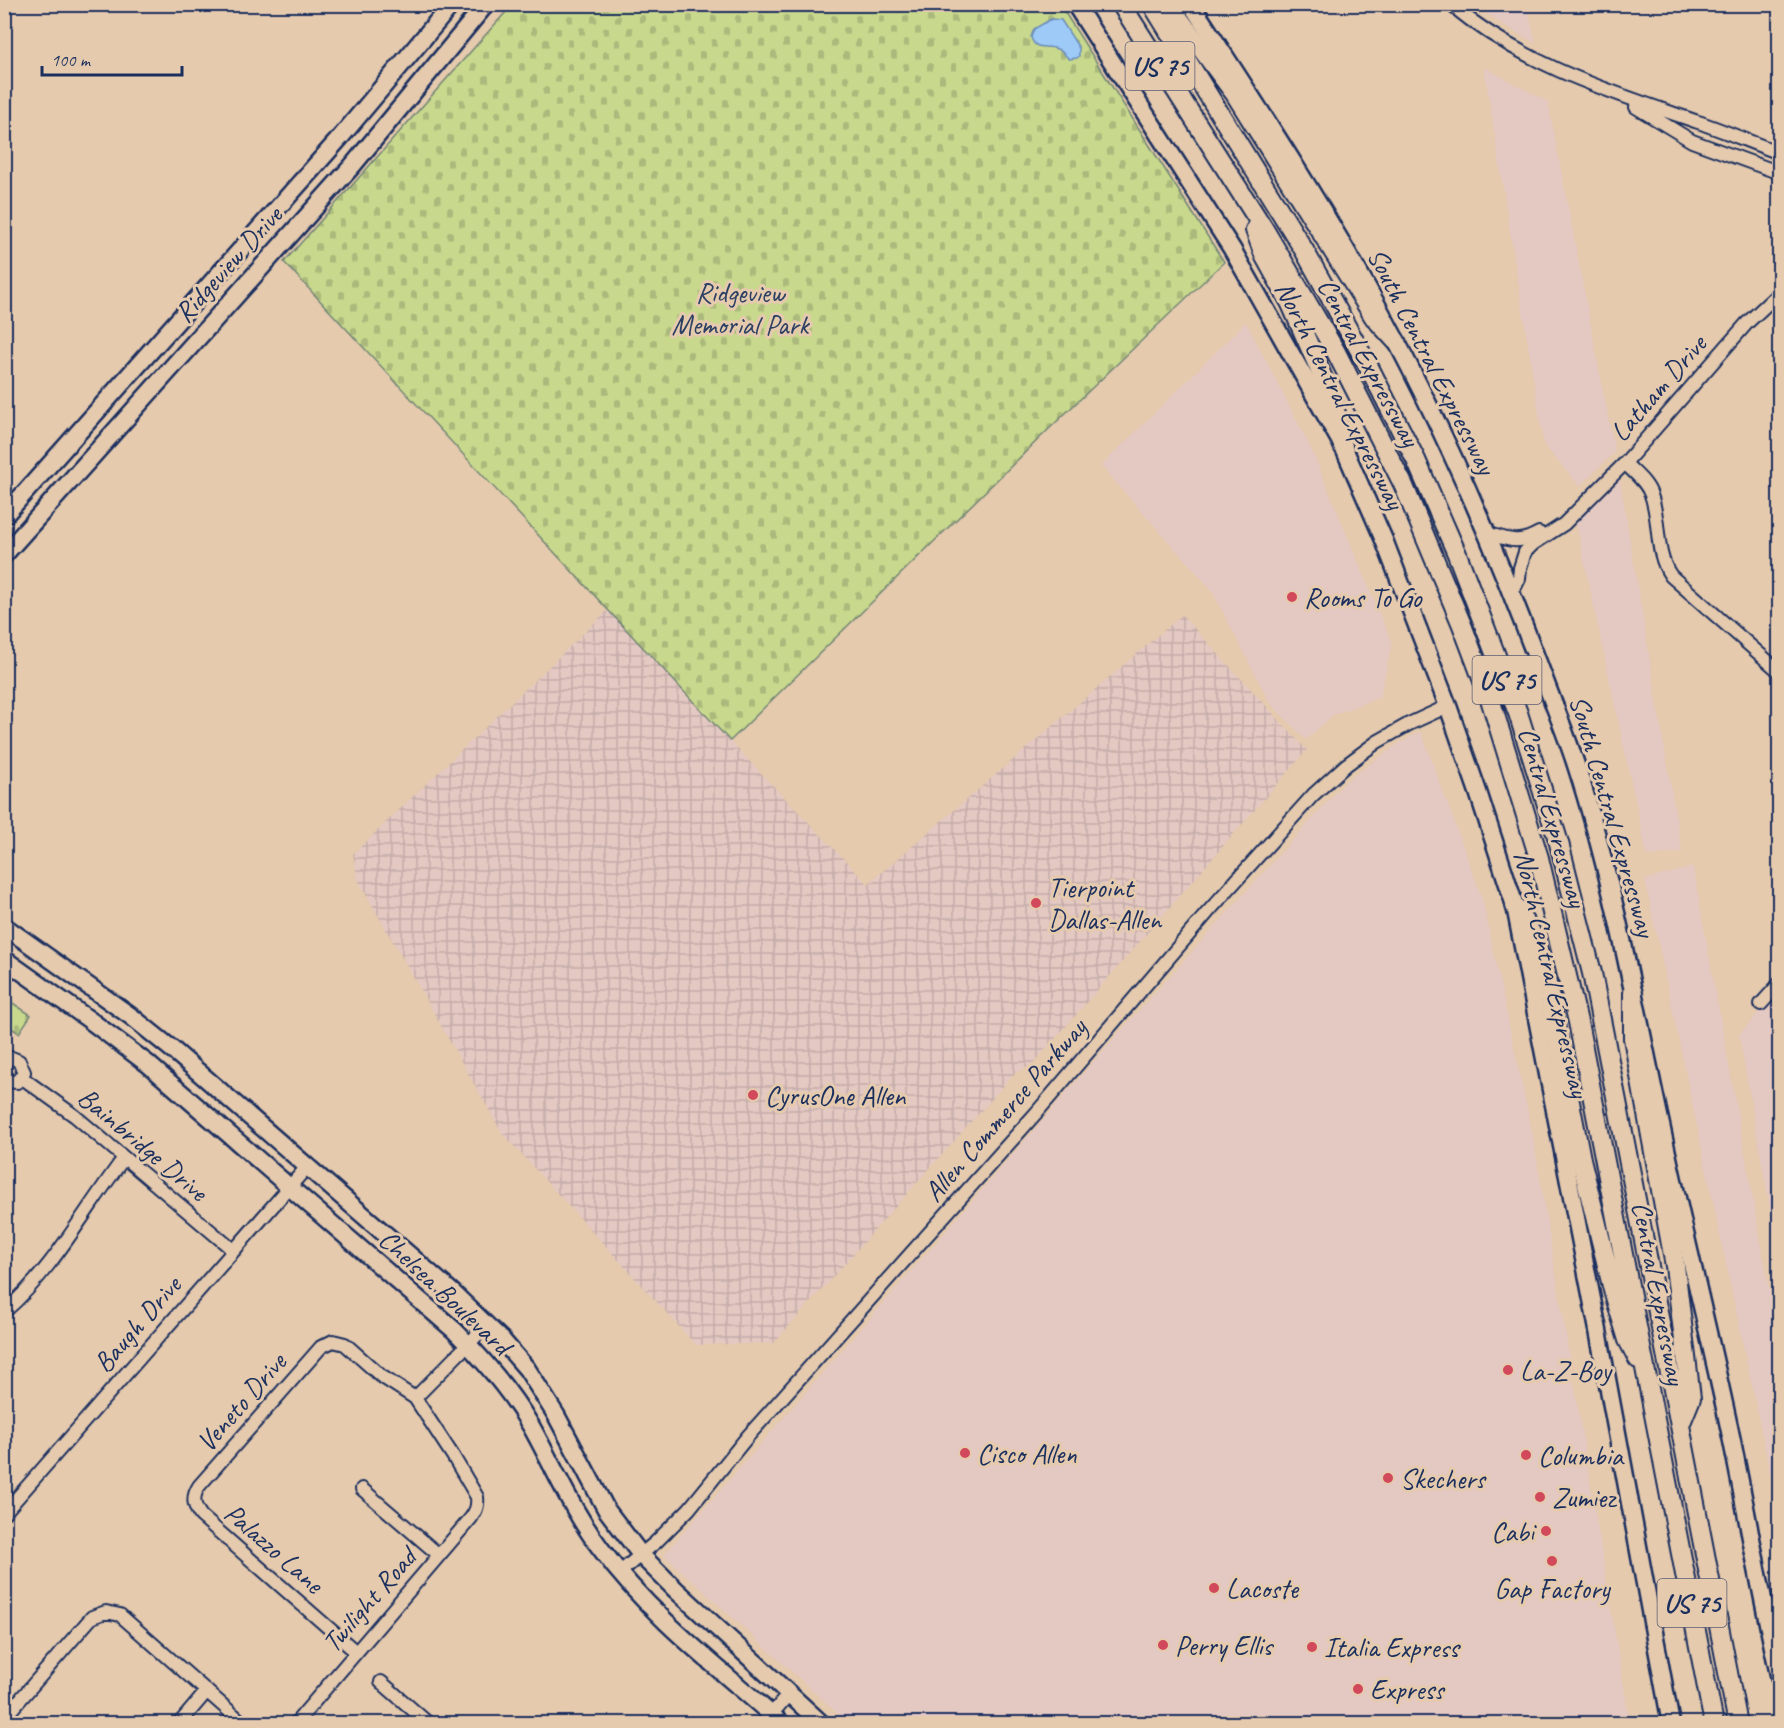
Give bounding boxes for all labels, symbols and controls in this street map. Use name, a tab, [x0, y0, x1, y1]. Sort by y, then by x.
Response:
scale bar	[42, 39, 182, 77]
road number: US 75	[1126, 42, 1194, 90]
text: 100 m	[51, 49, 92, 71]
street label: Ridgeview Drive	[166, 197, 291, 330]
street label: South Central Expressway	[1361, 243, 1503, 479]
street label: Central Expressway	[1311, 272, 1427, 452]
park label: Ridgeview Memorial Park	[671, 275, 810, 342]
street label: North Central Expressway	[1267, 275, 1414, 517]
street label: Latham Drive	[1602, 326, 1715, 449]
place label: Rooms To Go	[1304, 580, 1423, 615]
marker: Rooms To Go	[1285, 590, 1299, 604]
road number: US 75	[1472, 656, 1541, 704]
street label: South Central Expressway	[1562, 691, 1665, 943]
street label: Central Expressway	[1511, 723, 1596, 913]
street label: North Central Expressway	[1507, 848, 1598, 1103]
place label: Tierpoint Dallas-Allen	[1048, 870, 1162, 937]
marker: Tierpoint Dallas-Allen	[1029, 896, 1043, 910]
street label: Allen Commerce Parkway	[916, 1009, 1096, 1209]
place label: CyrusOne Allen	[765, 1078, 907, 1113]
street label: Bainbridge Drive	[71, 1080, 217, 1210]
marker: CyrusOne Allen	[746, 1088, 760, 1102]
street label: Central Expressway	[1624, 1199, 1694, 1390]
street label: Chelsea Boulevard	[372, 1222, 521, 1365]
street label: Baugh Drive	[86, 1267, 190, 1379]
street label: Veneto Drive	[189, 1344, 295, 1459]
place label: La-Z-Boy	[1520, 1353, 1613, 1388]
marker: La-Z-Boy	[1501, 1363, 1515, 1377]
place label: Cisco Allen	[977, 1436, 1077, 1471]
place label: Columbia	[1538, 1438, 1625, 1473]
marker: Cisco Allen	[958, 1446, 972, 1460]
marker: Columbia	[1519, 1448, 1533, 1462]
place label: Skechers	[1400, 1461, 1487, 1496]
marker: Skechers	[1381, 1471, 1395, 1485]
place label: Zumiez	[1552, 1480, 1617, 1515]
marker: Zumiez	[1533, 1490, 1547, 1504]
street label: Palazzo Lane	[217, 1495, 332, 1602]
place label: Cabi	[1491, 1514, 1538, 1549]
marker: Cabi	[1539, 1524, 1553, 1538]
street label: Twilight Road	[314, 1538, 426, 1659]
marker: Gap Factory	[1545, 1554, 1559, 1568]
place label: Lacoste	[1226, 1571, 1300, 1606]
place label: Gap Factory	[1494, 1571, 1612, 1606]
road number: US 75	[1658, 1579, 1726, 1627]
marker: Lacoste	[1207, 1581, 1221, 1595]
place label: Perry Ellis	[1175, 1628, 1275, 1663]
place label: Italia Express	[1324, 1630, 1461, 1665]
marker: Perry Ellis	[1156, 1638, 1170, 1652]
marker: Italia Express	[1305, 1640, 1319, 1654]
place label: Express	[1370, 1672, 1446, 1707]
marker: Express	[1351, 1682, 1365, 1696]

